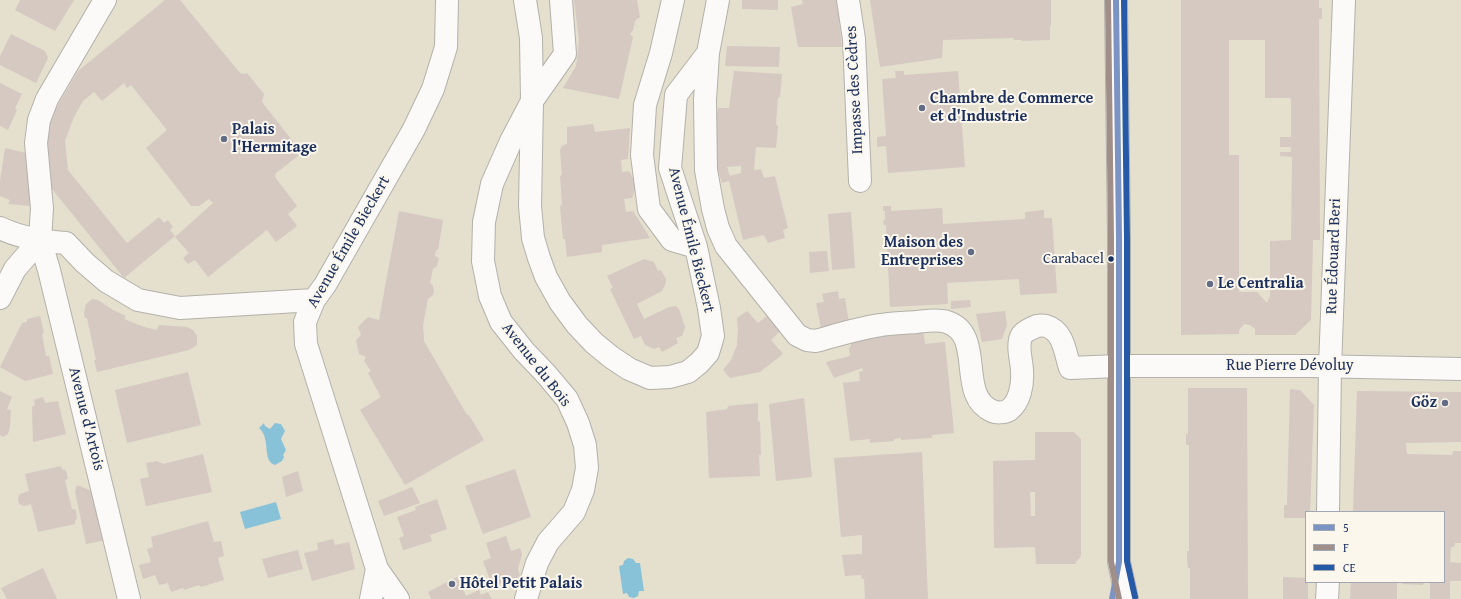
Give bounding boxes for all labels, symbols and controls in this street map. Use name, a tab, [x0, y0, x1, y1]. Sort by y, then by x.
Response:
street label: Impasse des Cèdres	[842, 25, 868, 155]
place label: Chambre de Commerce et d'Industrie	[930, 89, 1093, 127]
marker: Chambre de Commerce et d'Industrie	[917, 103, 927, 113]
place label: Palais l'Hermitage	[232, 120, 317, 158]
marker: Palais l'Hermitage	[219, 134, 229, 144]
street label: Avenue Émile Bieckert	[664, 165, 718, 315]
street label: Avenue Émile Bieckert	[303, 173, 395, 311]
street label: Rue Édouard Beri	[1322, 198, 1346, 314]
place label: Maison des Entreprises	[881, 233, 963, 271]
marker: Maison des Entreprises	[966, 247, 976, 257]
place label: Carabacel	[1043, 250, 1104, 268]
marker: Carabacel	[1106, 254, 1116, 264]
place label: Le Centralia	[1218, 274, 1304, 294]
marker: Le Centralia	[1205, 279, 1215, 289]
street label: Avenue du Bois	[497, 319, 575, 411]
street label: Rue Pierre Dévoluy	[1226, 356, 1354, 376]
street label: Avenue d'Artois	[64, 365, 108, 473]
place label: Göz	[1411, 393, 1437, 413]
marker: Göz	[1440, 398, 1450, 408]
legend	[1305, 511, 1445, 583]
text: 5	[1343, 519, 1349, 536]
text: F	[1343, 539, 1349, 556]
text: CE	[1343, 559, 1356, 576]
place label: Hôtel Petit Palais	[460, 574, 582, 594]
marker: Hôtel Petit Palais	[447, 579, 457, 589]

